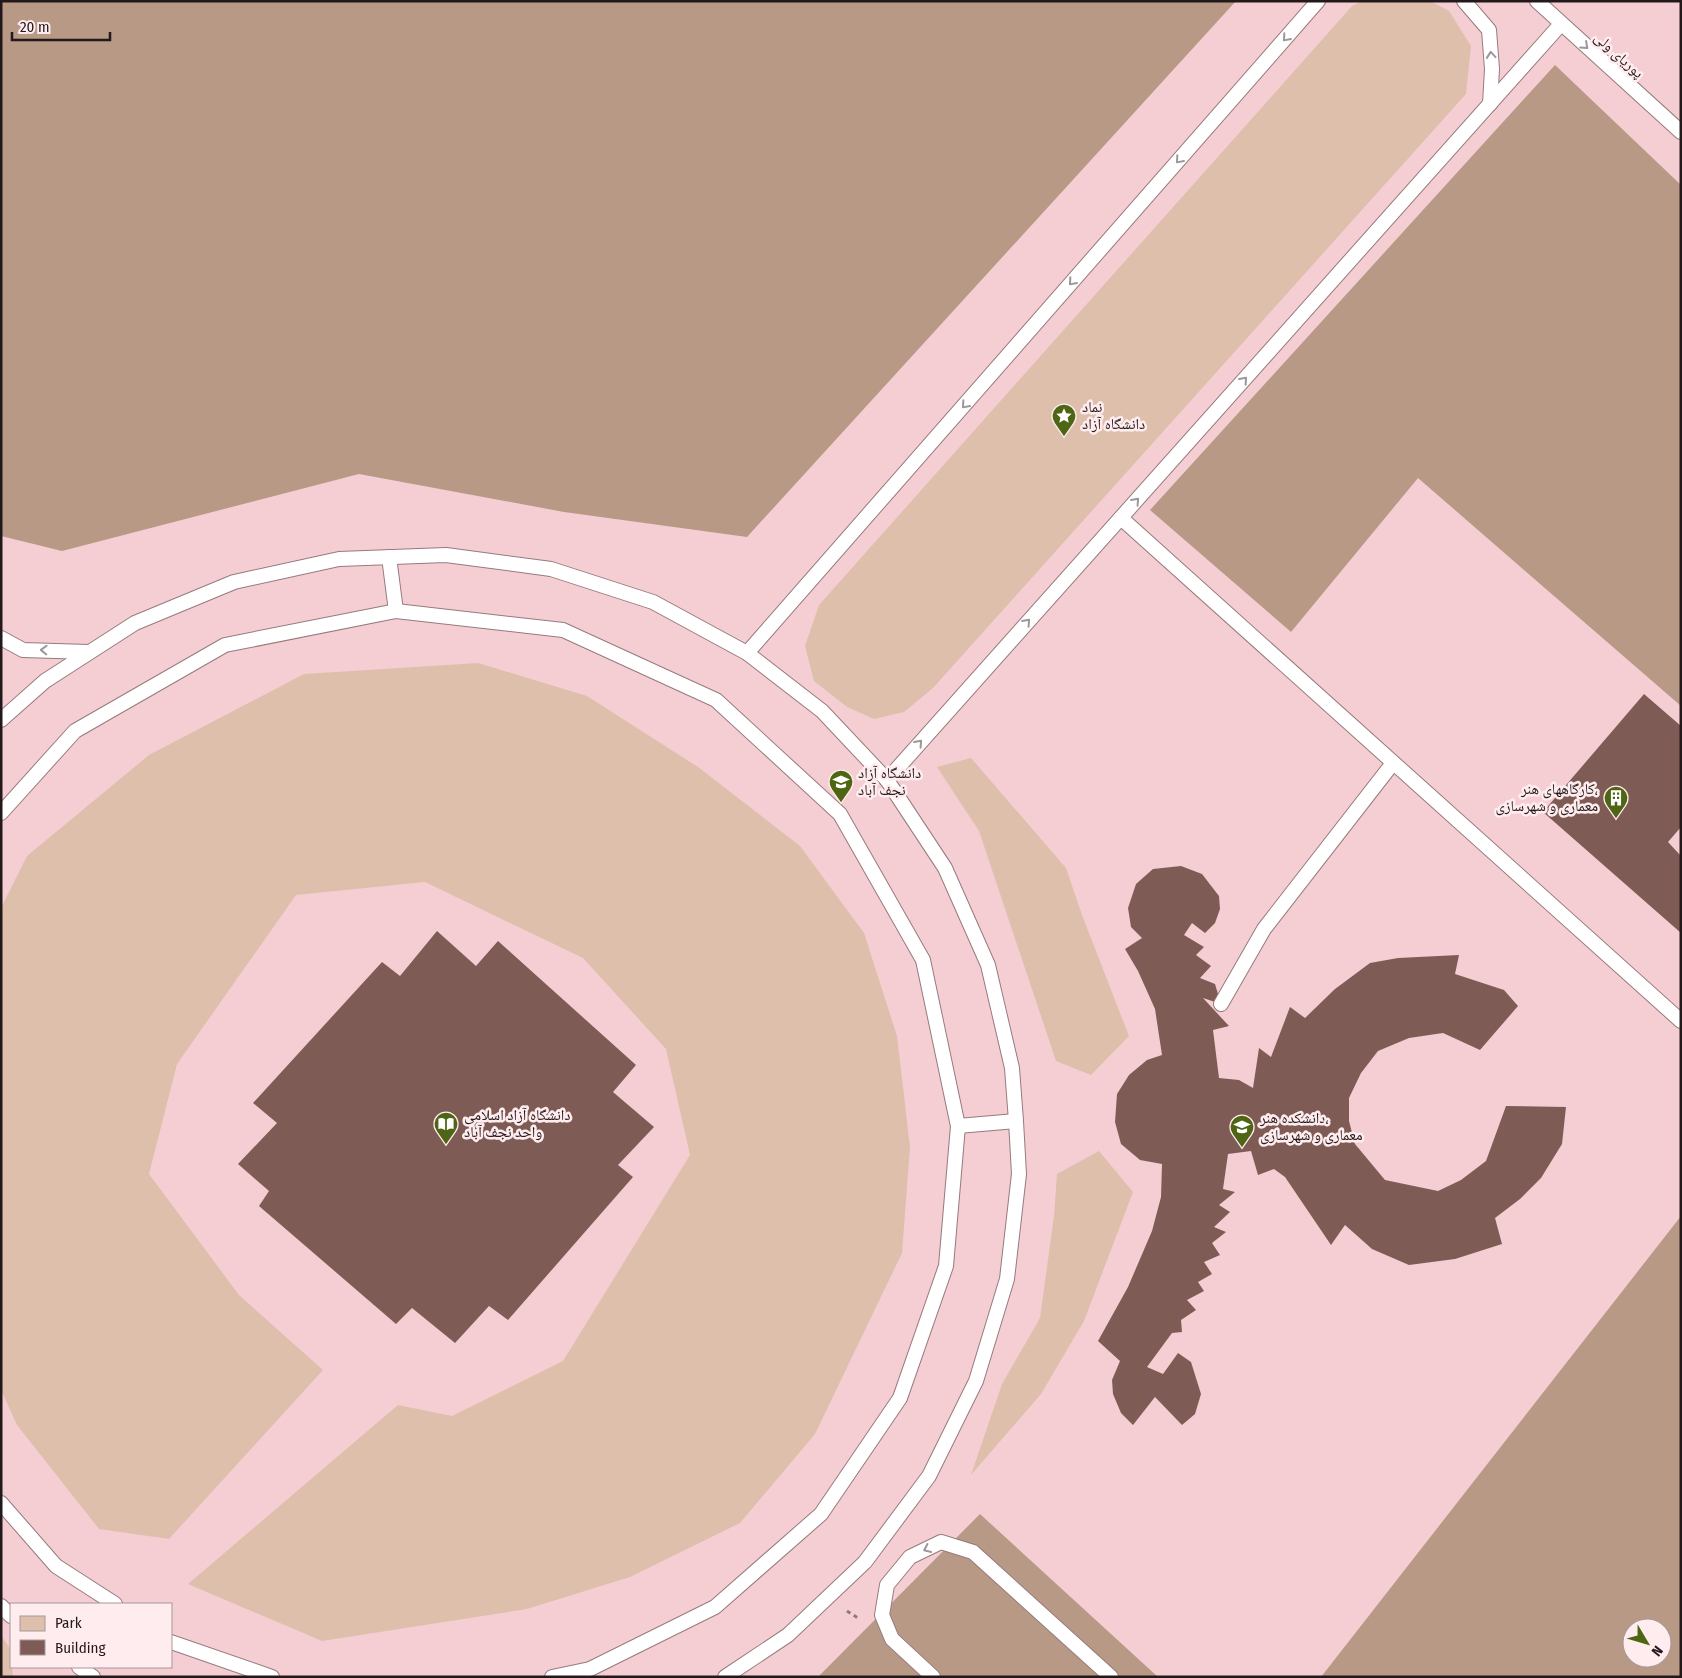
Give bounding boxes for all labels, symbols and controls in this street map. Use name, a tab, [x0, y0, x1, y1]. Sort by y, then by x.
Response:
scale bar	[12, 10, 110, 42]
text: 20 m	[20, 18, 50, 36]
street label: پوریای ولی	[1590, 28, 1647, 83]
one-way arrow	[1283, 32, 1292, 41]
one-way arrow	[1580, 40, 1589, 49]
one-way arrow	[1486, 51, 1497, 59]
one-way arrow	[1176, 155, 1185, 164]
one-way arrow	[1069, 277, 1078, 286]
one-way arrow	[1238, 376, 1247, 385]
place label: نماد دانشگاه آزاد	[1082, 398, 1145, 433]
one-way arrow	[962, 399, 971, 408]
place icon: نماد دانشگاه آزاد	[1051, 403, 1077, 437]
one-way arrow	[1130, 497, 1139, 506]
one-way arrow	[1021, 619, 1030, 628]
one-way arrow	[39, 645, 47, 656]
one-way arrow	[913, 740, 922, 749]
place label: دانشگاه آزاد نجف آباد	[858, 764, 921, 799]
school or university icon: دانشگاه آزاد نجف آباد	[828, 769, 854, 803]
place label: کارگاههای هنر، معماری و شهرسازی	[1495, 780, 1598, 816]
building icon: کارگاههای هنر، معماری و شهرسازی	[1603, 785, 1629, 819]
place label: دانشگاه آزاد اسلامی واحد نجف آباد	[464, 1106, 571, 1141]
place label: دانشکده هنر، معماری و شهرسازی	[1259, 1109, 1363, 1145]
library icon: دانشگاه آزاد اسلامی واحد نجف آباد	[433, 1111, 459, 1145]
school or university icon: دانشکده هنر، معماری و شهرسازی	[1229, 1114, 1255, 1148]
one-way arrow	[923, 1543, 932, 1553]
legend	[10, 1603, 172, 1668]
text: Park	[55, 1614, 82, 1632]
north arrow	[1622, 1618, 1672, 1668]
text: Building	[55, 1639, 106, 1657]
text: N	[1648, 1642, 1666, 1659]

